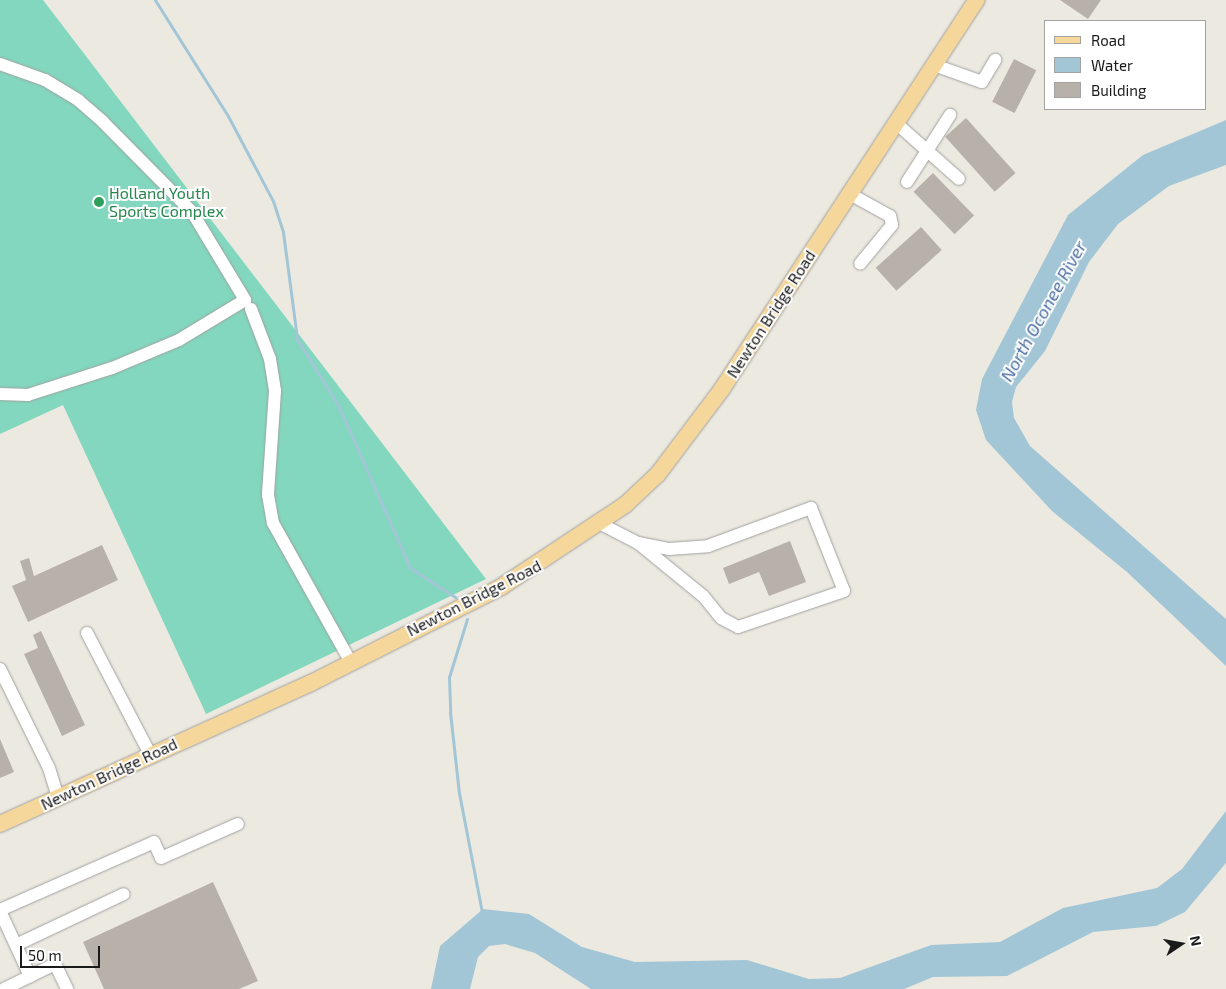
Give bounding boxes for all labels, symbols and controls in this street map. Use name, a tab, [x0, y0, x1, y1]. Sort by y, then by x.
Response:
legend	[1044, 20, 1206, 110]
text: Road	[1091, 31, 1126, 49]
text: Water	[1091, 56, 1133, 74]
text: Building	[1091, 81, 1146, 99]
place label: Holland Youth Sports Complex	[109, 183, 224, 221]
marker: Holland Youth Sports Complex	[93, 196, 105, 208]
water label: North Oconee River	[995, 237, 1091, 385]
street label: Newton Bridge Road	[723, 247, 819, 381]
street label: Newton Bridge Road	[404, 556, 544, 640]
street label: Newton Bridge Road	[38, 734, 180, 814]
north arrow	[1156, 919, 1206, 969]
text: N	[1187, 934, 1206, 947]
scale bar	[22, 936, 102, 968]
text: 50 m	[28, 946, 62, 964]

